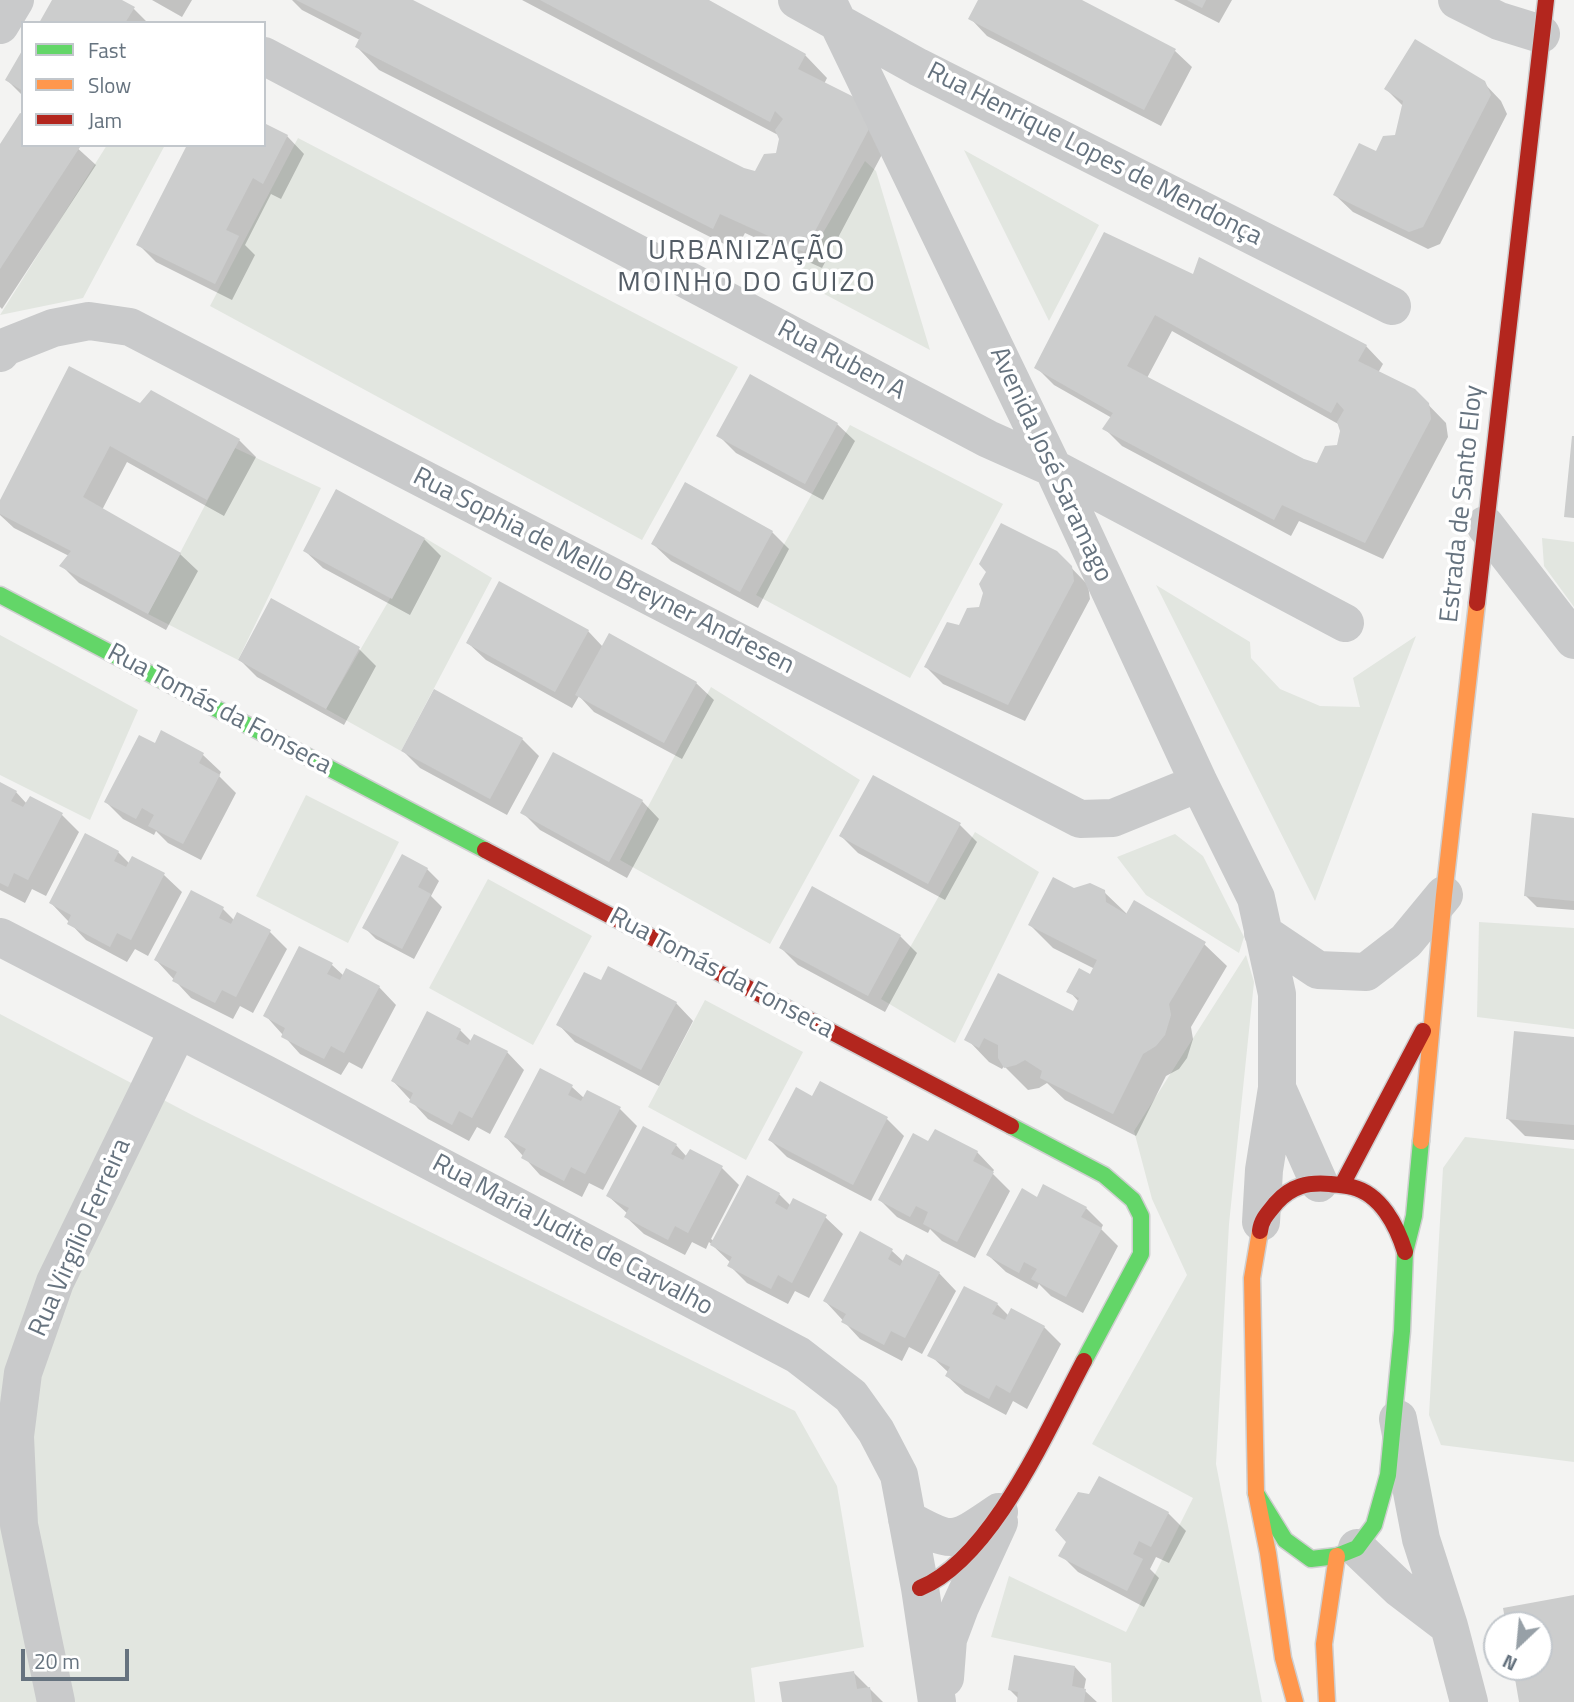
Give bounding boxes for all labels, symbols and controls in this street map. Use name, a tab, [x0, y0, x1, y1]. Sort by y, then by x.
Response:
legend	[21, 21, 266, 147]
text: Fast	[88, 34, 126, 66]
street label: Rua Henrique Lopes de Mendonça	[921, 57, 1267, 253]
text: Slow	[88, 69, 131, 101]
text: Jam	[88, 104, 122, 136]
district label: URBANIZAÇÃO MOINHO DO GUIZO	[619, 235, 875, 301]
street label: Rua Ruben A	[772, 314, 910, 408]
street label: Avenida José Saramago	[982, 343, 1118, 587]
street label: Estrada de Santo Eloy	[1435, 384, 1491, 624]
street label: Rua Sophia de Mello Breyner Andresen	[407, 462, 799, 682]
street label: Rua Tomás da Fonseca	[102, 638, 336, 782]
street label: Rua Tomás da Fonseca	[604, 902, 838, 1046]
street label: Rua Virgílio Ferreira	[23, 1134, 139, 1342]
street label: Rua Maria Judite de Carvalho	[426, 1149, 718, 1323]
north arrow	[1483, 1611, 1553, 1681]
scale bar	[24, 1636, 133, 1680]
text: 20 m	[34, 1645, 80, 1677]
text: N	[1497, 1648, 1522, 1679]

